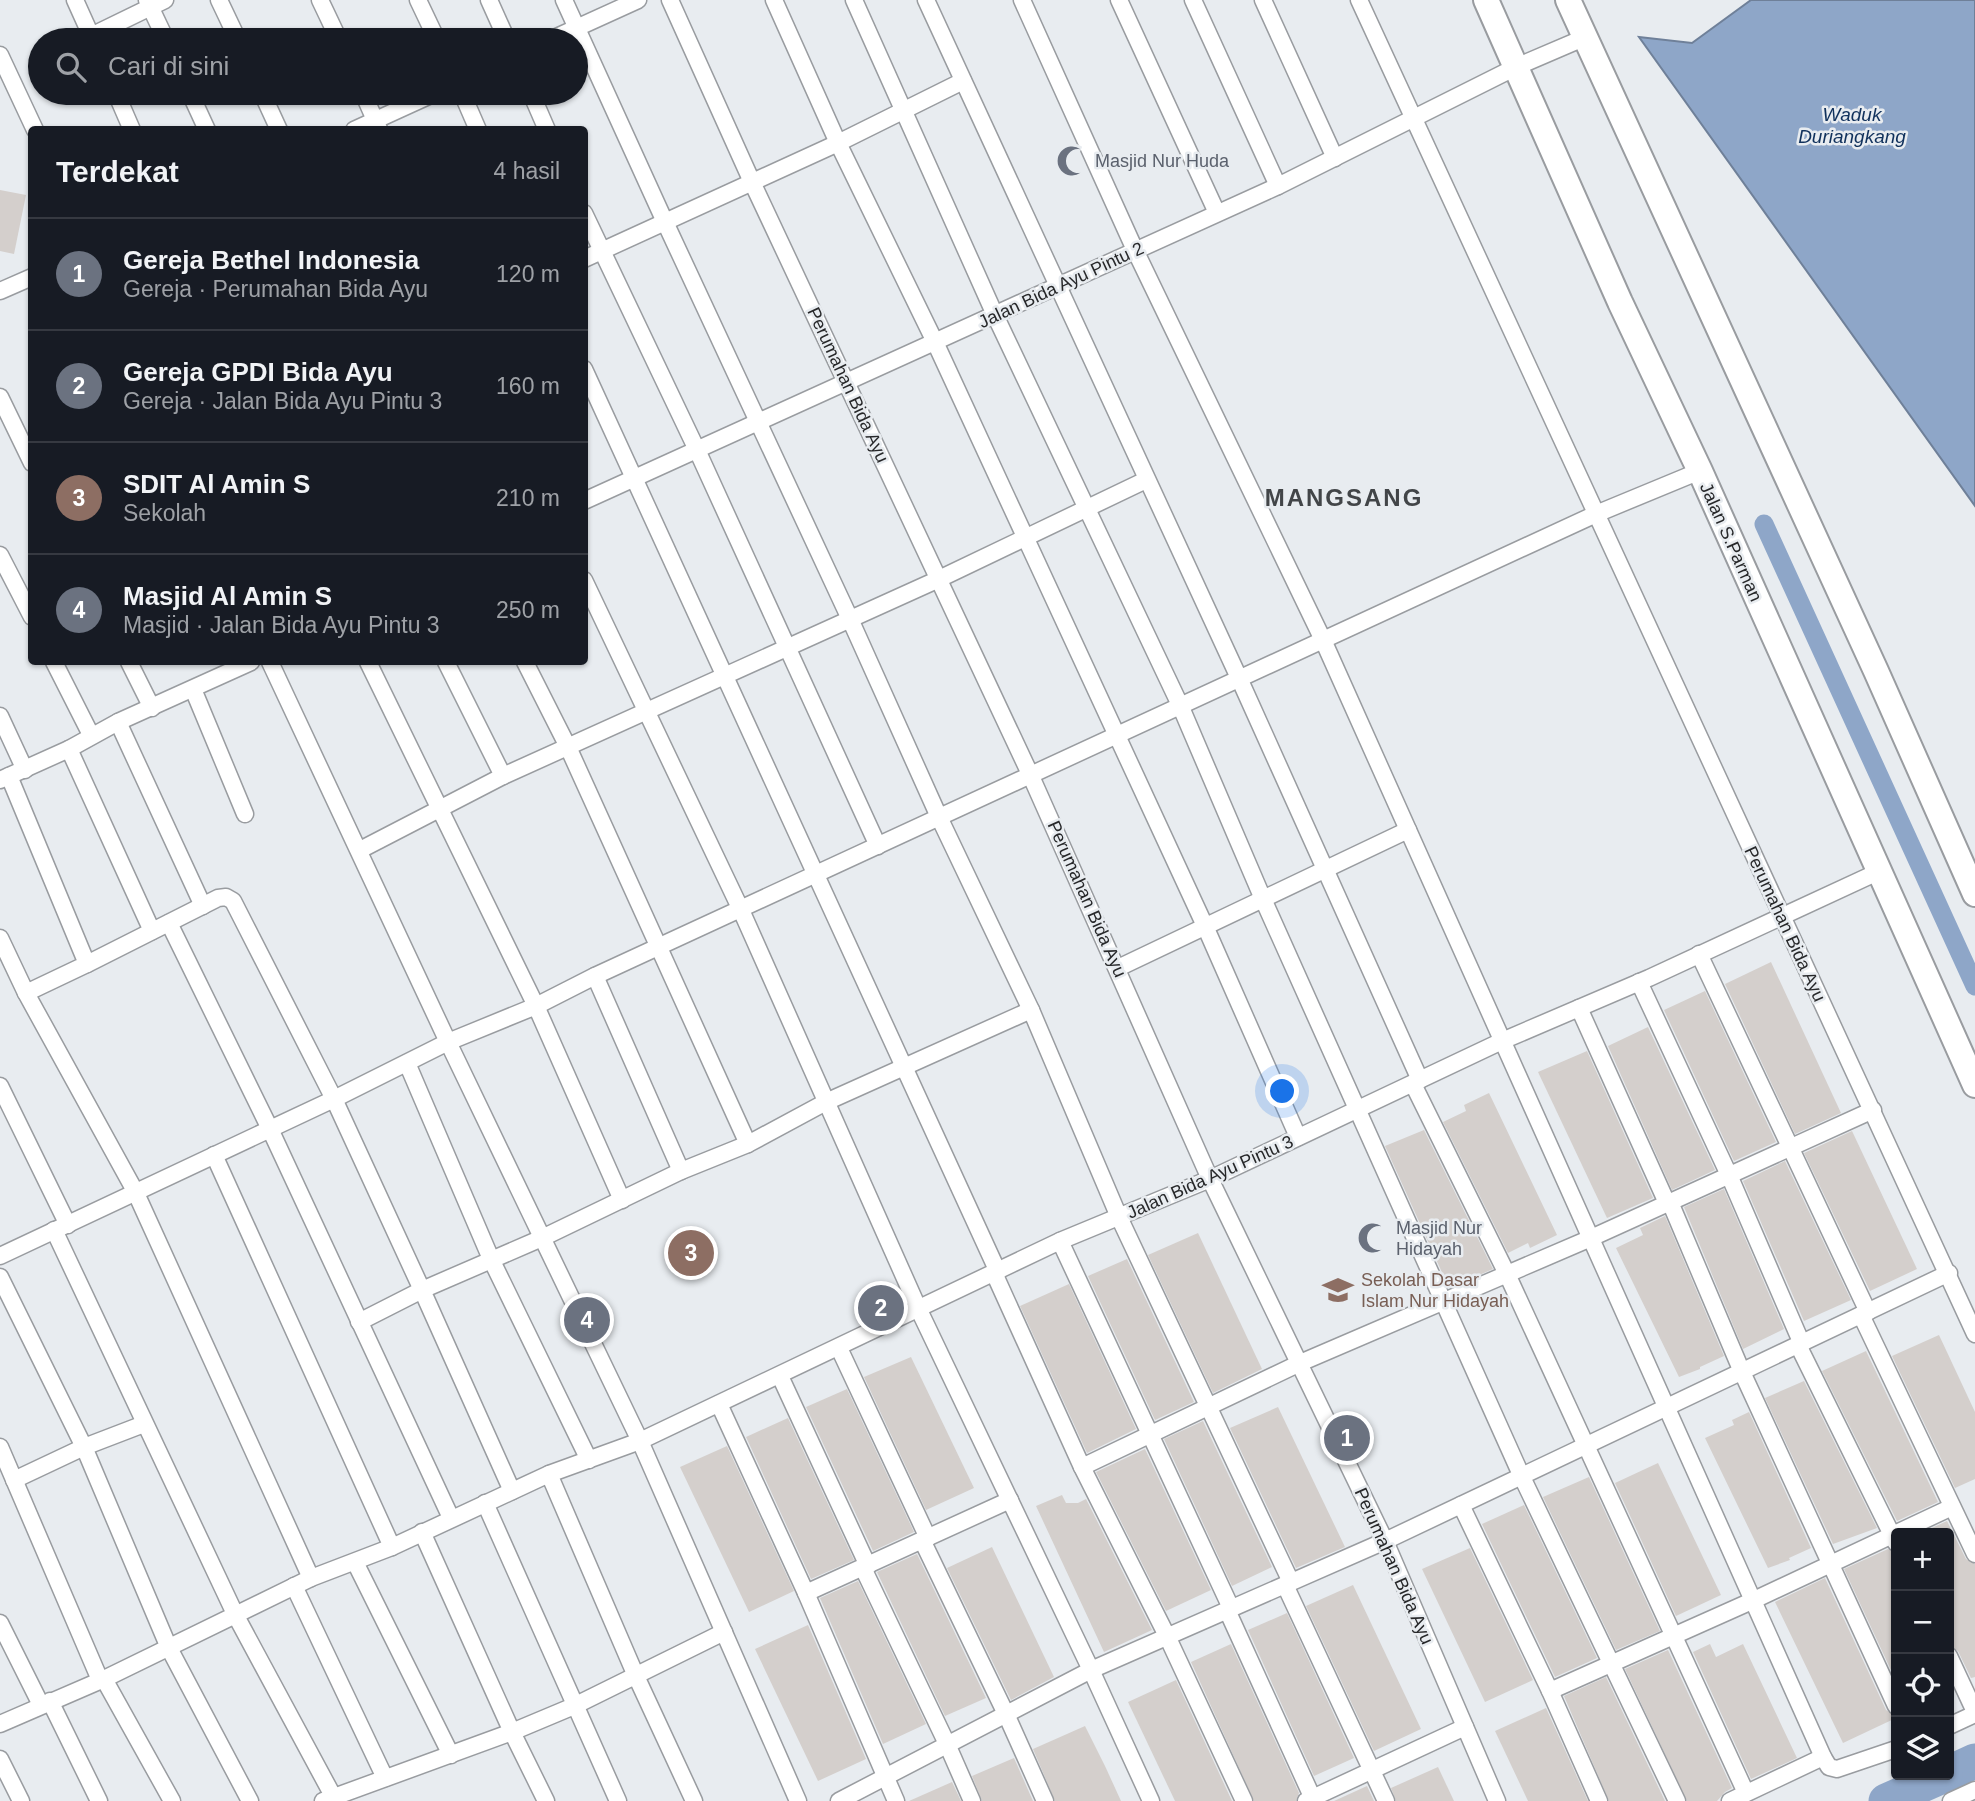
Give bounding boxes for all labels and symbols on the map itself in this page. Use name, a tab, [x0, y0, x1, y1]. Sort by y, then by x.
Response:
water label: Waduk Duriangkang	[1798, 104, 1906, 147]
mosque icon: Masjid Nur Huda	[1055, 144, 1089, 178]
place label: Masjid Nur Huda	[1095, 151, 1230, 171]
street label: Jalan Bida Ayu Pintu 2	[975, 238, 1147, 332]
street label: Perumahan Bida Ayu	[803, 304, 893, 466]
street label: Jalan S.Parman	[1696, 479, 1766, 605]
district label: MANGSANG	[1265, 484, 1423, 511]
street label: Perumahan Bida Ayu	[1044, 818, 1130, 980]
street label: Perumahan Bida Ayu	[1740, 843, 1830, 1005]
your location	[1265, 1074, 1299, 1108]
street label: Jalan Bida Ayu Pintu 3	[1124, 1131, 1296, 1223]
place label: Masjid Nur Hidayah	[1396, 1218, 1482, 1259]
mosque icon: Masjid Nur Hidayah	[1356, 1221, 1390, 1255]
pin: 3	[668, 1227, 714, 1279]
place label: Sekolah Dasar Islam Nur Hidayah	[1361, 1270, 1509, 1311]
school or university icon: Sekolah Dasar Islam Nur Hidayah	[1321, 1273, 1355, 1307]
pin: 2	[858, 1282, 904, 1334]
pin: 4	[564, 1294, 610, 1346]
pin: 1	[1324, 1412, 1370, 1464]
street label: Perumahan Bida Ayu	[1351, 1485, 1437, 1647]

